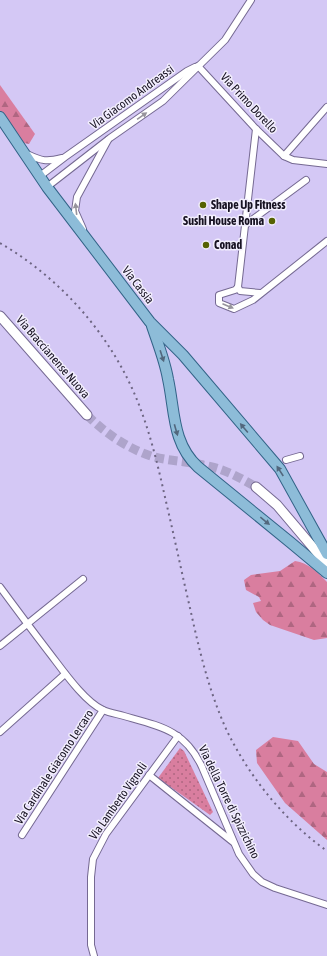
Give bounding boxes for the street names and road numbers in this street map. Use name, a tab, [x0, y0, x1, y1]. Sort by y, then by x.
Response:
street label: Via Giacomo Andreassi	[88, 62, 176, 132]
street label: Via Primo Dorello	[218, 70, 281, 136]
street label: Via Cassia	[119, 263, 157, 307]
street label: Via Braccianense Nuova	[13, 313, 93, 401]
street label: Via Cardinale Giacomo Lercaro	[12, 707, 97, 827]
street label: Via della Torre di Spizzichino	[195, 743, 263, 861]
street label: Via Lamberto Vignoli	[86, 760, 150, 842]

